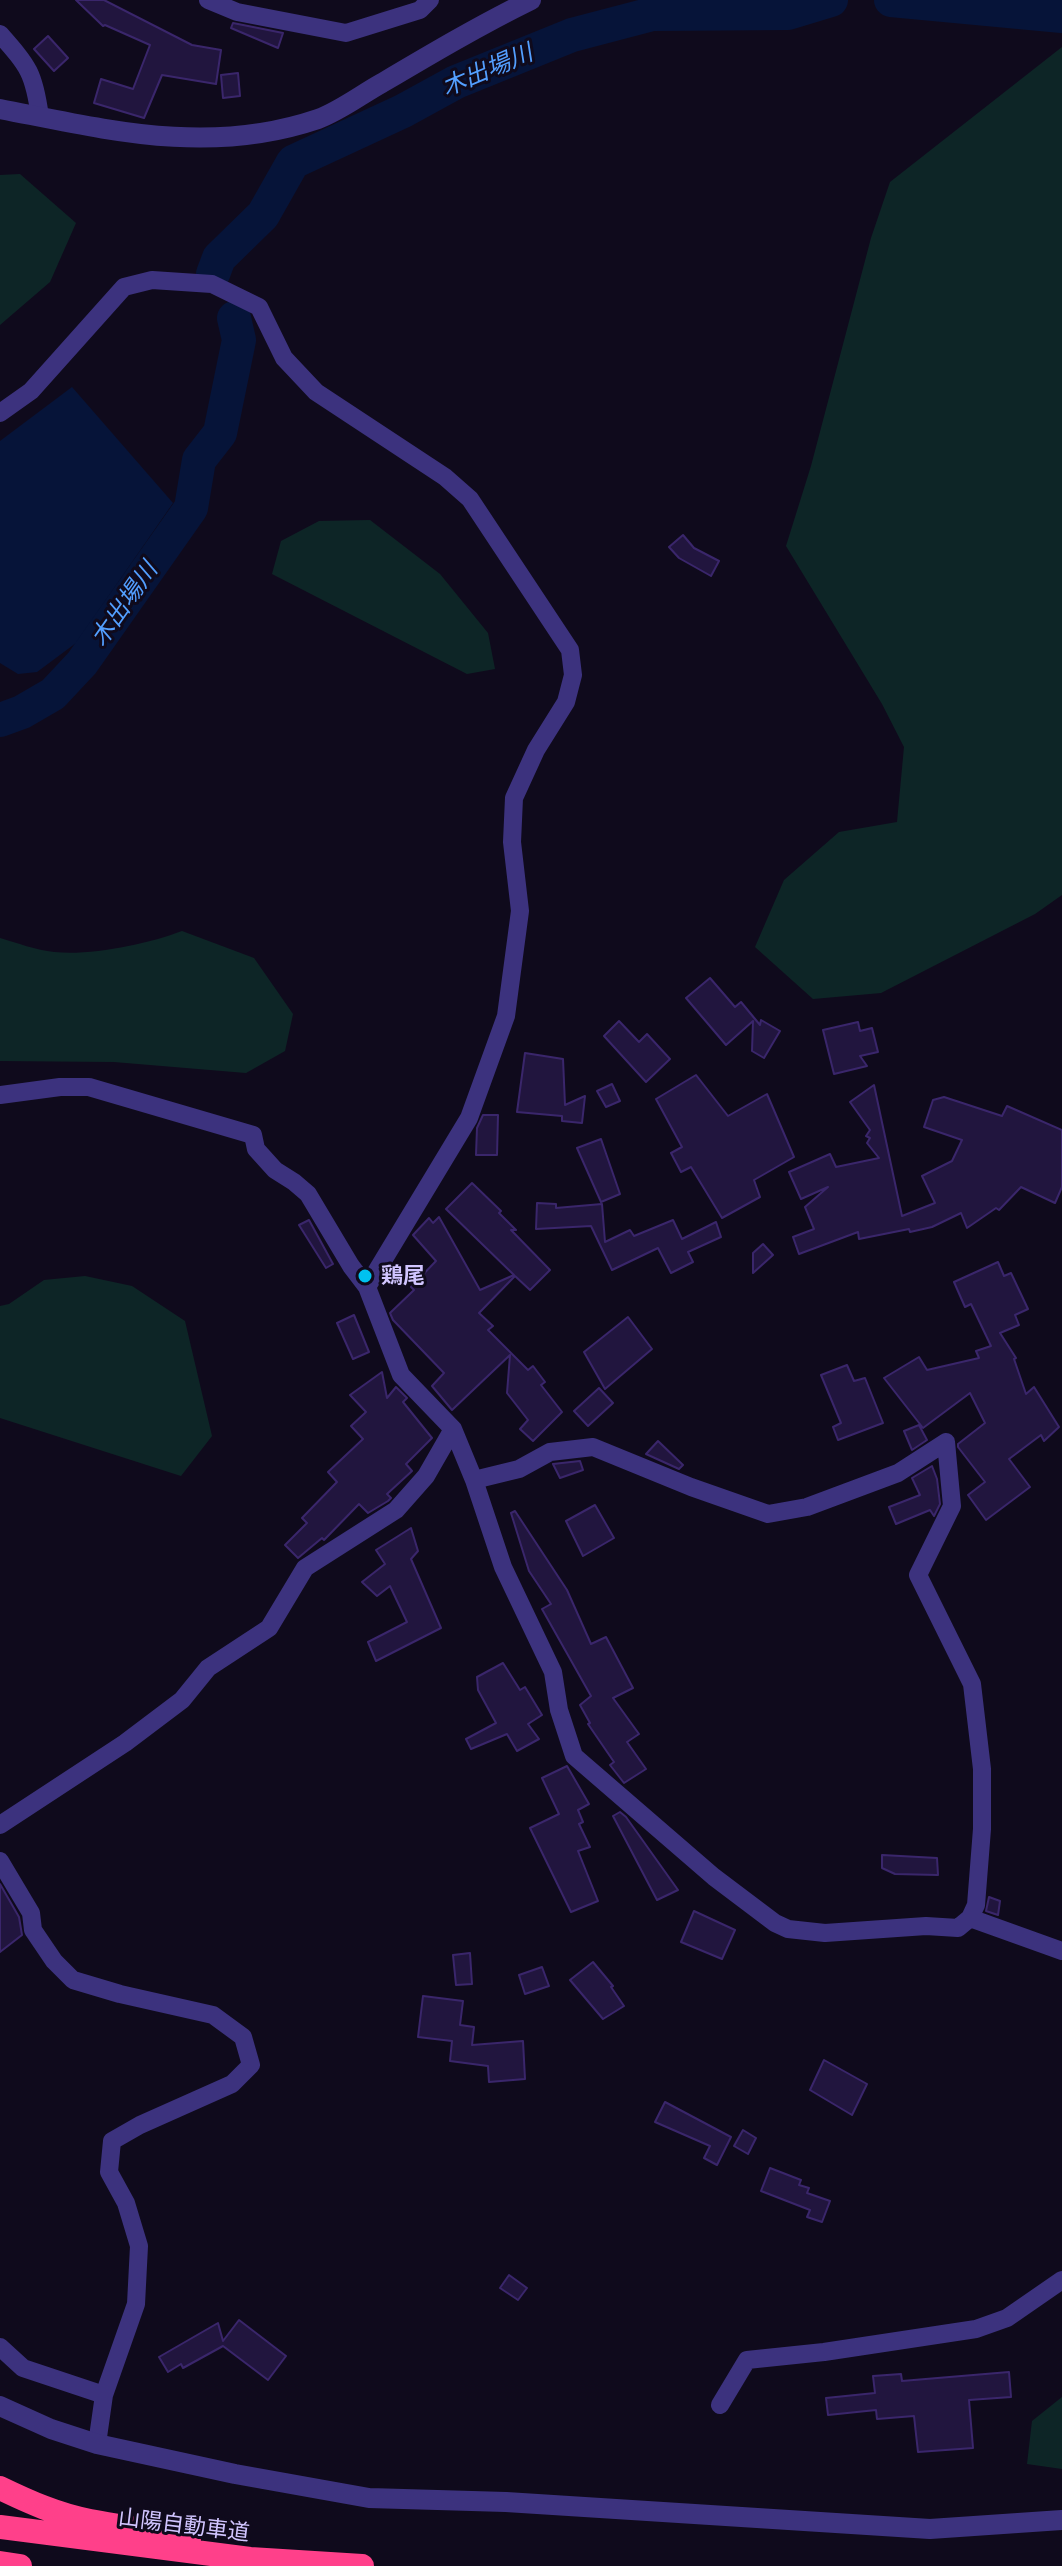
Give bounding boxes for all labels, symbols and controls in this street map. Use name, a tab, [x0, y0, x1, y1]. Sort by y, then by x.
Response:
water label: 木出場川	[437, 38, 537, 102]
water label: 木出場川	[85, 556, 163, 652]
place label: 鶏尾	[381, 1263, 425, 1289]
marker: 鶏尾	[356, 1267, 374, 1285]
street label: 山陽自動車道	[117, 2504, 251, 2546]

